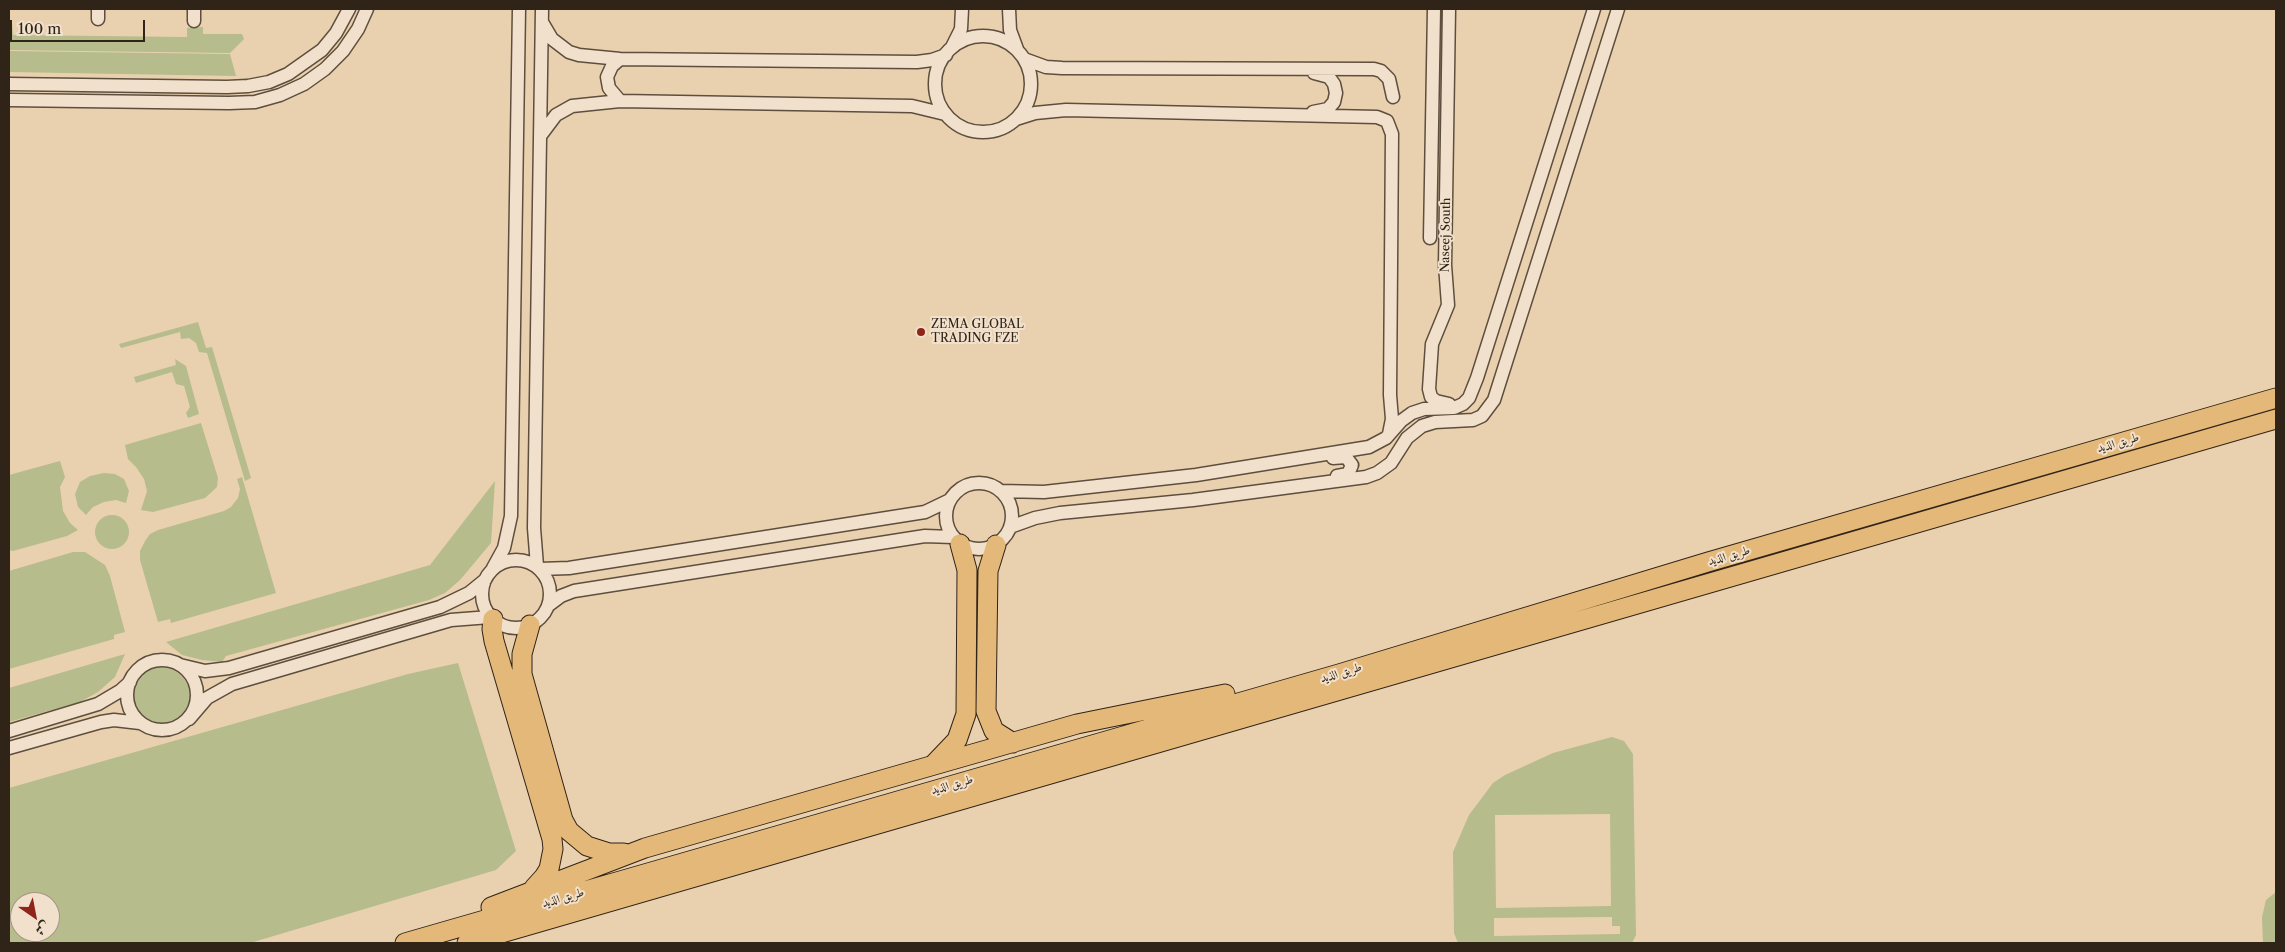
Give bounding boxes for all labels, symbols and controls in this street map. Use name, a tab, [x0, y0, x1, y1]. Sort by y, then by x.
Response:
scale bar	[12, 10, 148, 42]
text: 100 m	[18, 19, 61, 38]
street label: Naseej South	[1438, 197, 1454, 273]
place label: ZEMA GLOBAL TRADING FZE	[931, 318, 1024, 346]
marker: ZEMA GLOBAL TRADING FZE	[915, 326, 927, 338]
street label: طريق الذيد	[2095, 430, 2141, 456]
street label: طريق الذيد	[1706, 543, 1752, 569]
street label: طريق الذيد	[1318, 660, 1364, 686]
street label: طريق الذيد	[929, 772, 975, 798]
street label: طريق الذيد	[540, 885, 586, 911]
north arrow	[10, 892, 60, 942]
text: ش	[32, 917, 53, 940]

